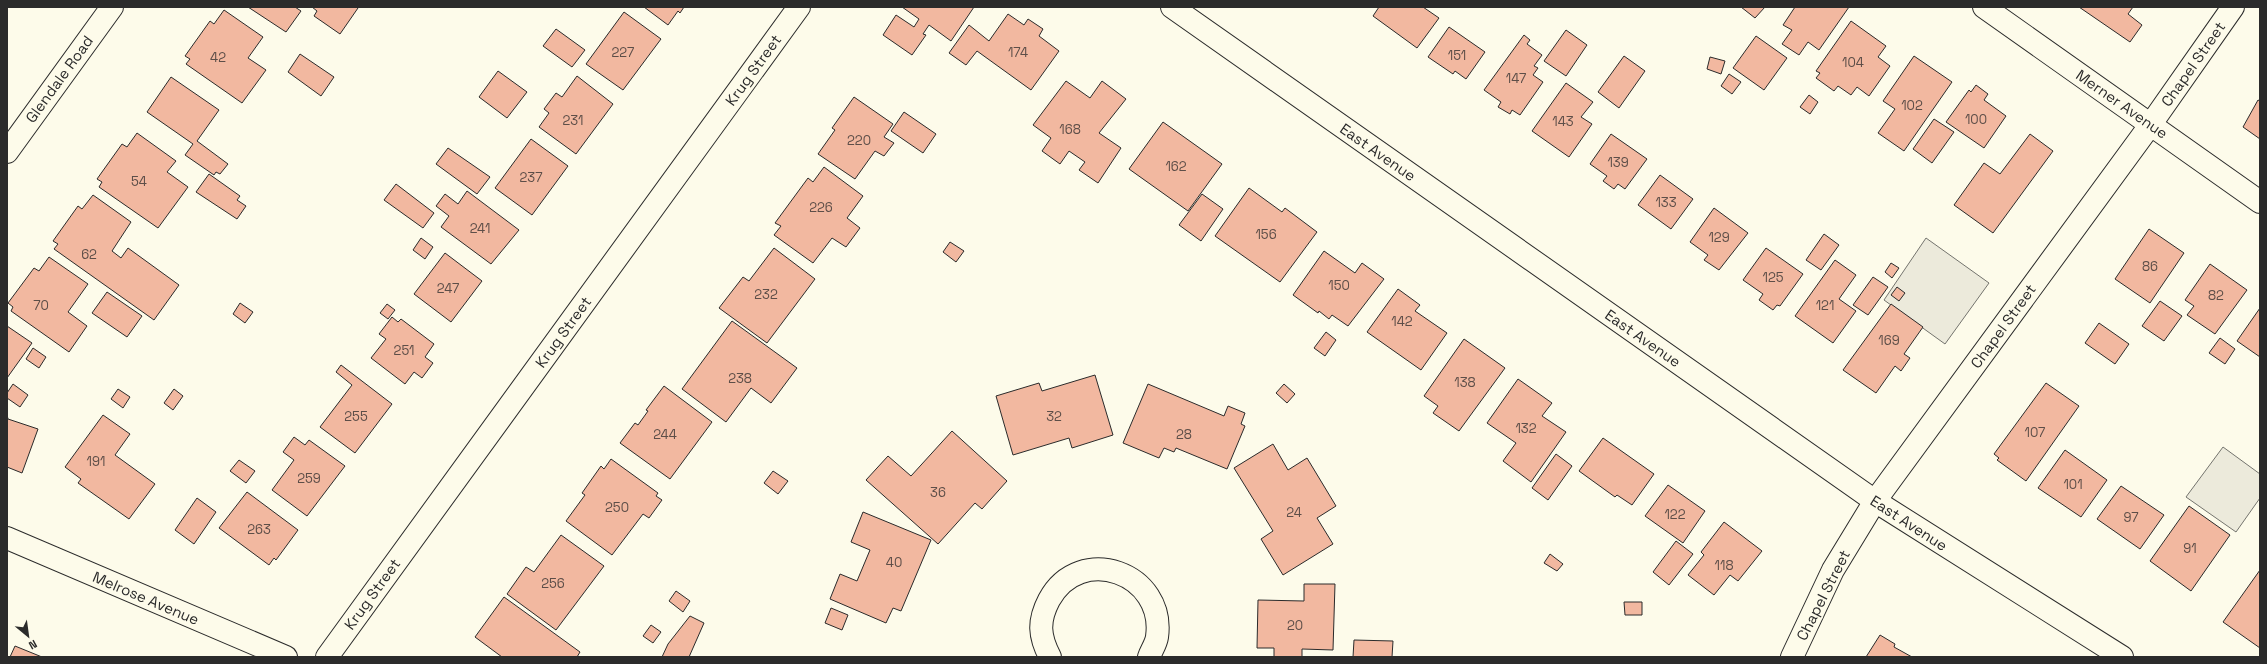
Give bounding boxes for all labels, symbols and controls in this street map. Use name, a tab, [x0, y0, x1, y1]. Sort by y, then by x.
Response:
street label: Chapel Street	[2157, 18, 2229, 110]
street label: Krug Street	[721, 31, 785, 109]
street label: Glendale Road	[21, 32, 97, 126]
house number: 227	[612, 44, 634, 61]
house number: 174	[1008, 44, 1028, 61]
house number: 151	[1448, 47, 1466, 64]
house number: 42	[210, 49, 226, 66]
house number: 104	[1842, 54, 1864, 71]
street label: Merner Avenue	[2072, 65, 2172, 143]
house number: 147	[1506, 70, 1526, 87]
house number: 102	[1901, 97, 1923, 114]
house number: 100	[1965, 111, 1987, 128]
house number: 231	[563, 112, 583, 129]
house number: 143	[1552, 113, 1574, 130]
street label: East Avenue	[1336, 119, 1420, 185]
house number: 168	[1059, 121, 1081, 138]
house number: 220	[847, 132, 871, 149]
house number: 139	[1607, 154, 1629, 171]
house number: 162	[1165, 158, 1187, 175]
house number: 237	[520, 169, 542, 186]
house number: 54	[131, 173, 147, 190]
house number: 133	[1655, 194, 1677, 211]
house number: 226	[809, 199, 833, 216]
house number: 241	[470, 220, 490, 237]
house number: 156	[1255, 226, 1277, 243]
house number: 129	[1708, 229, 1730, 246]
house number: 62	[81, 246, 97, 263]
house number: 86	[2142, 258, 2158, 275]
house number: 125	[1762, 269, 1784, 286]
house number: 150	[1328, 277, 1350, 294]
house number: 247	[437, 280, 459, 297]
street label: Chapel Street	[1966, 280, 2040, 372]
house number: 232	[754, 286, 778, 303]
house number: 82	[2208, 287, 2224, 304]
street label: Krug Street	[531, 293, 595, 371]
house number: 70	[33, 297, 49, 314]
house number: 121	[1816, 297, 1834, 314]
street label: East Avenue	[1601, 305, 1685, 371]
house number: 142	[1391, 313, 1413, 330]
house number: 169	[1878, 332, 1900, 349]
house number: 251	[394, 342, 414, 359]
house number: 238	[728, 370, 752, 387]
house number: 138	[1454, 374, 1476, 391]
house number: 255	[344, 408, 368, 425]
house number: 32	[1046, 408, 1062, 425]
house number: 132	[1515, 420, 1537, 437]
house number: 107	[2025, 424, 2045, 441]
house number: 244	[653, 426, 677, 443]
house number: 28	[1176, 426, 1192, 443]
house number: 191	[87, 453, 105, 470]
house number: 259	[297, 470, 321, 487]
house number: 101	[2063, 476, 2083, 493]
house number: 36	[930, 484, 946, 501]
street label: East Avenue	[1867, 491, 1951, 555]
house number: 250	[605, 499, 629, 516]
house number: 24	[1286, 504, 1302, 521]
house number: 122	[1664, 506, 1686, 523]
house number: 97	[2123, 509, 2139, 526]
house number: 263	[247, 521, 271, 538]
house number: 91	[2183, 540, 2197, 557]
street label: Chapel Street	[1792, 546, 1854, 644]
house number: 40	[886, 554, 902, 571]
street label: Krug Street	[340, 555, 404, 633]
house number: 118	[1715, 557, 1733, 574]
street label: Melrose Avenue	[90, 567, 202, 629]
house number: 256	[541, 575, 565, 592]
north arrow	[8, 616, 48, 656]
house number: 20	[1287, 617, 1303, 634]
text: N	[26, 637, 39, 653]

